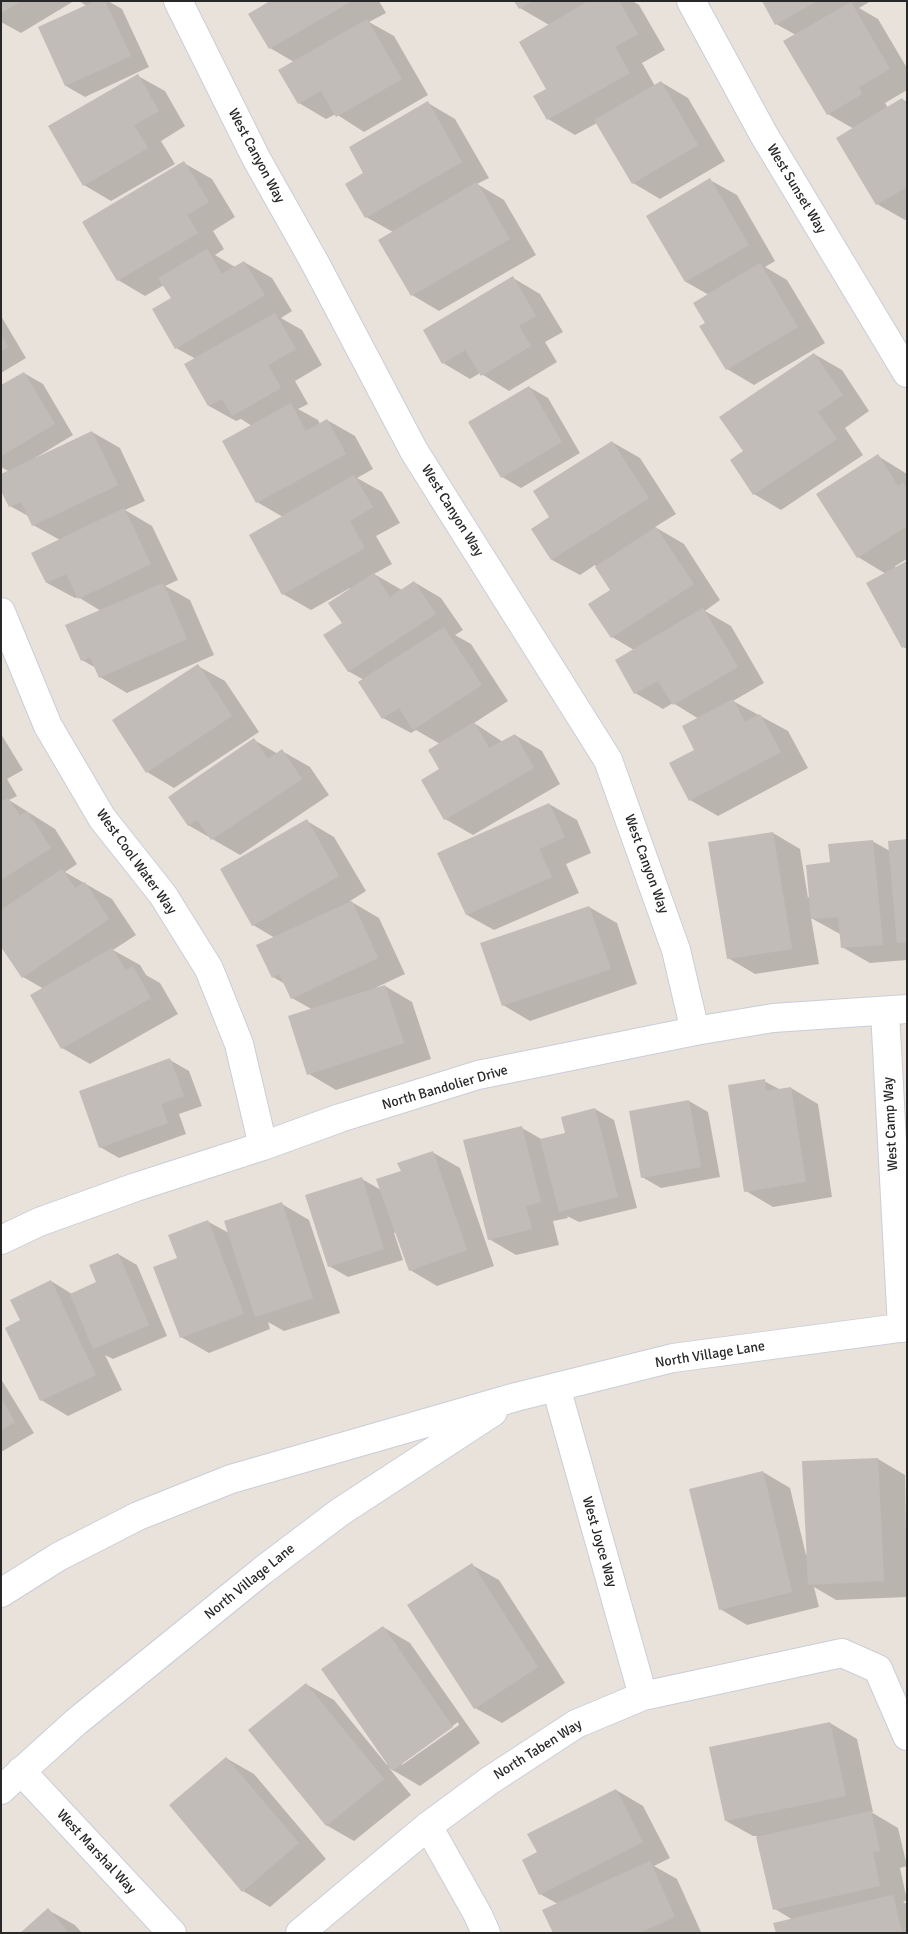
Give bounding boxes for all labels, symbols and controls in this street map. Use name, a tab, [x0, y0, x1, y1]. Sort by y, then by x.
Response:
street label: West Canyon Way	[224, 106, 288, 206]
street label: West Sunset Way	[763, 141, 829, 237]
street label: West Canyon Way	[417, 462, 487, 560]
street label: West Cool Water Way	[92, 806, 180, 918]
street label: West Canyon Way	[620, 812, 672, 916]
street label: North Bandolier Drive	[380, 1062, 510, 1114]
street label: West Camp Way	[880, 1076, 902, 1172]
street label: North Village Lane	[654, 1338, 766, 1372]
street label: West Joyce Way	[578, 1495, 620, 1589]
street label: North Village Lane	[202, 1540, 298, 1624]
street label: North Taben Way	[491, 1716, 585, 1784]
street label: West Marshal Way	[53, 1806, 139, 1898]

